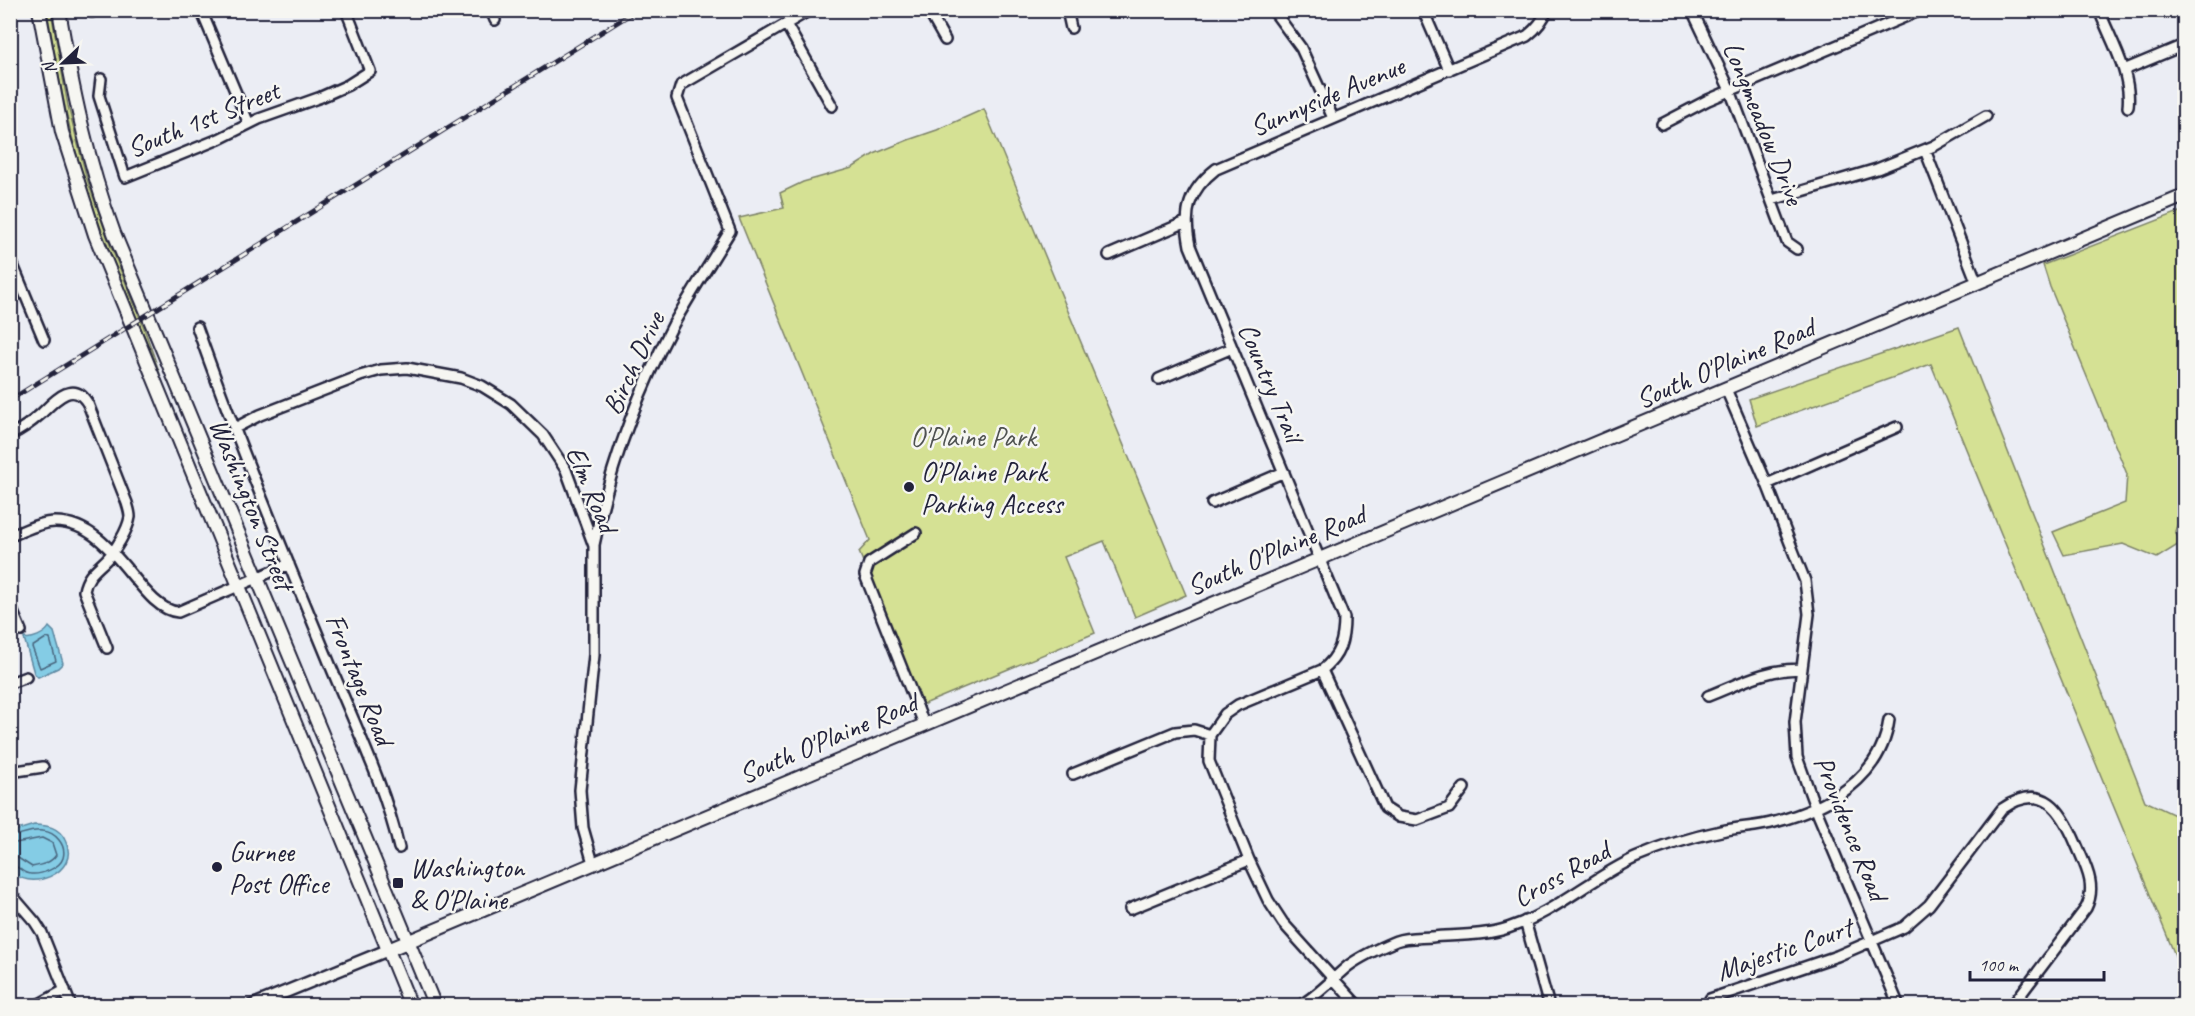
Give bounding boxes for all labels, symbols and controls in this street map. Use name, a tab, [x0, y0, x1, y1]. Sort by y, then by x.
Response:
north arrow	[33, 33, 93, 93]
street label: Longmeadow Drive	[1715, 36, 1813, 211]
street label: Sunnyside Avenue	[1245, 47, 1411, 144]
text: N	[38, 57, 61, 77]
street label: South 1st Street	[122, 72, 287, 165]
street label: Birch Drive	[594, 304, 673, 420]
street label: South O'Plaine Road	[1631, 308, 1823, 416]
street label: Country Trail	[1230, 317, 1314, 451]
street label: Washington Street	[202, 413, 304, 598]
park label: O'Plaine Park	[910, 419, 1039, 454]
street label: Elm Road	[558, 441, 627, 541]
place label: O'Plaine Park Parking Access	[921, 454, 1065, 521]
marker: O'Plaine Park Parking Access	[902, 480, 916, 494]
street label: South O'Plaine Road	[1182, 495, 1374, 603]
street label: Frontage Road	[318, 608, 404, 753]
street label: South O'Plaine Road	[734, 683, 926, 791]
street label: Providence Road	[1806, 751, 1897, 909]
street label: Cross Road	[1506, 831, 1619, 915]
place label: Gurnee Post Office	[229, 834, 330, 901]
place label: Washington & O'Plaine	[410, 850, 526, 917]
marker: Gurnee Post Office	[210, 860, 224, 874]
marker: Washington & O'Plaine	[391, 876, 405, 890]
street label: Majestic Court	[1712, 908, 1860, 988]
scale bar	[1970, 944, 2104, 982]
text: 100 m	[1979, 954, 2020, 976]

